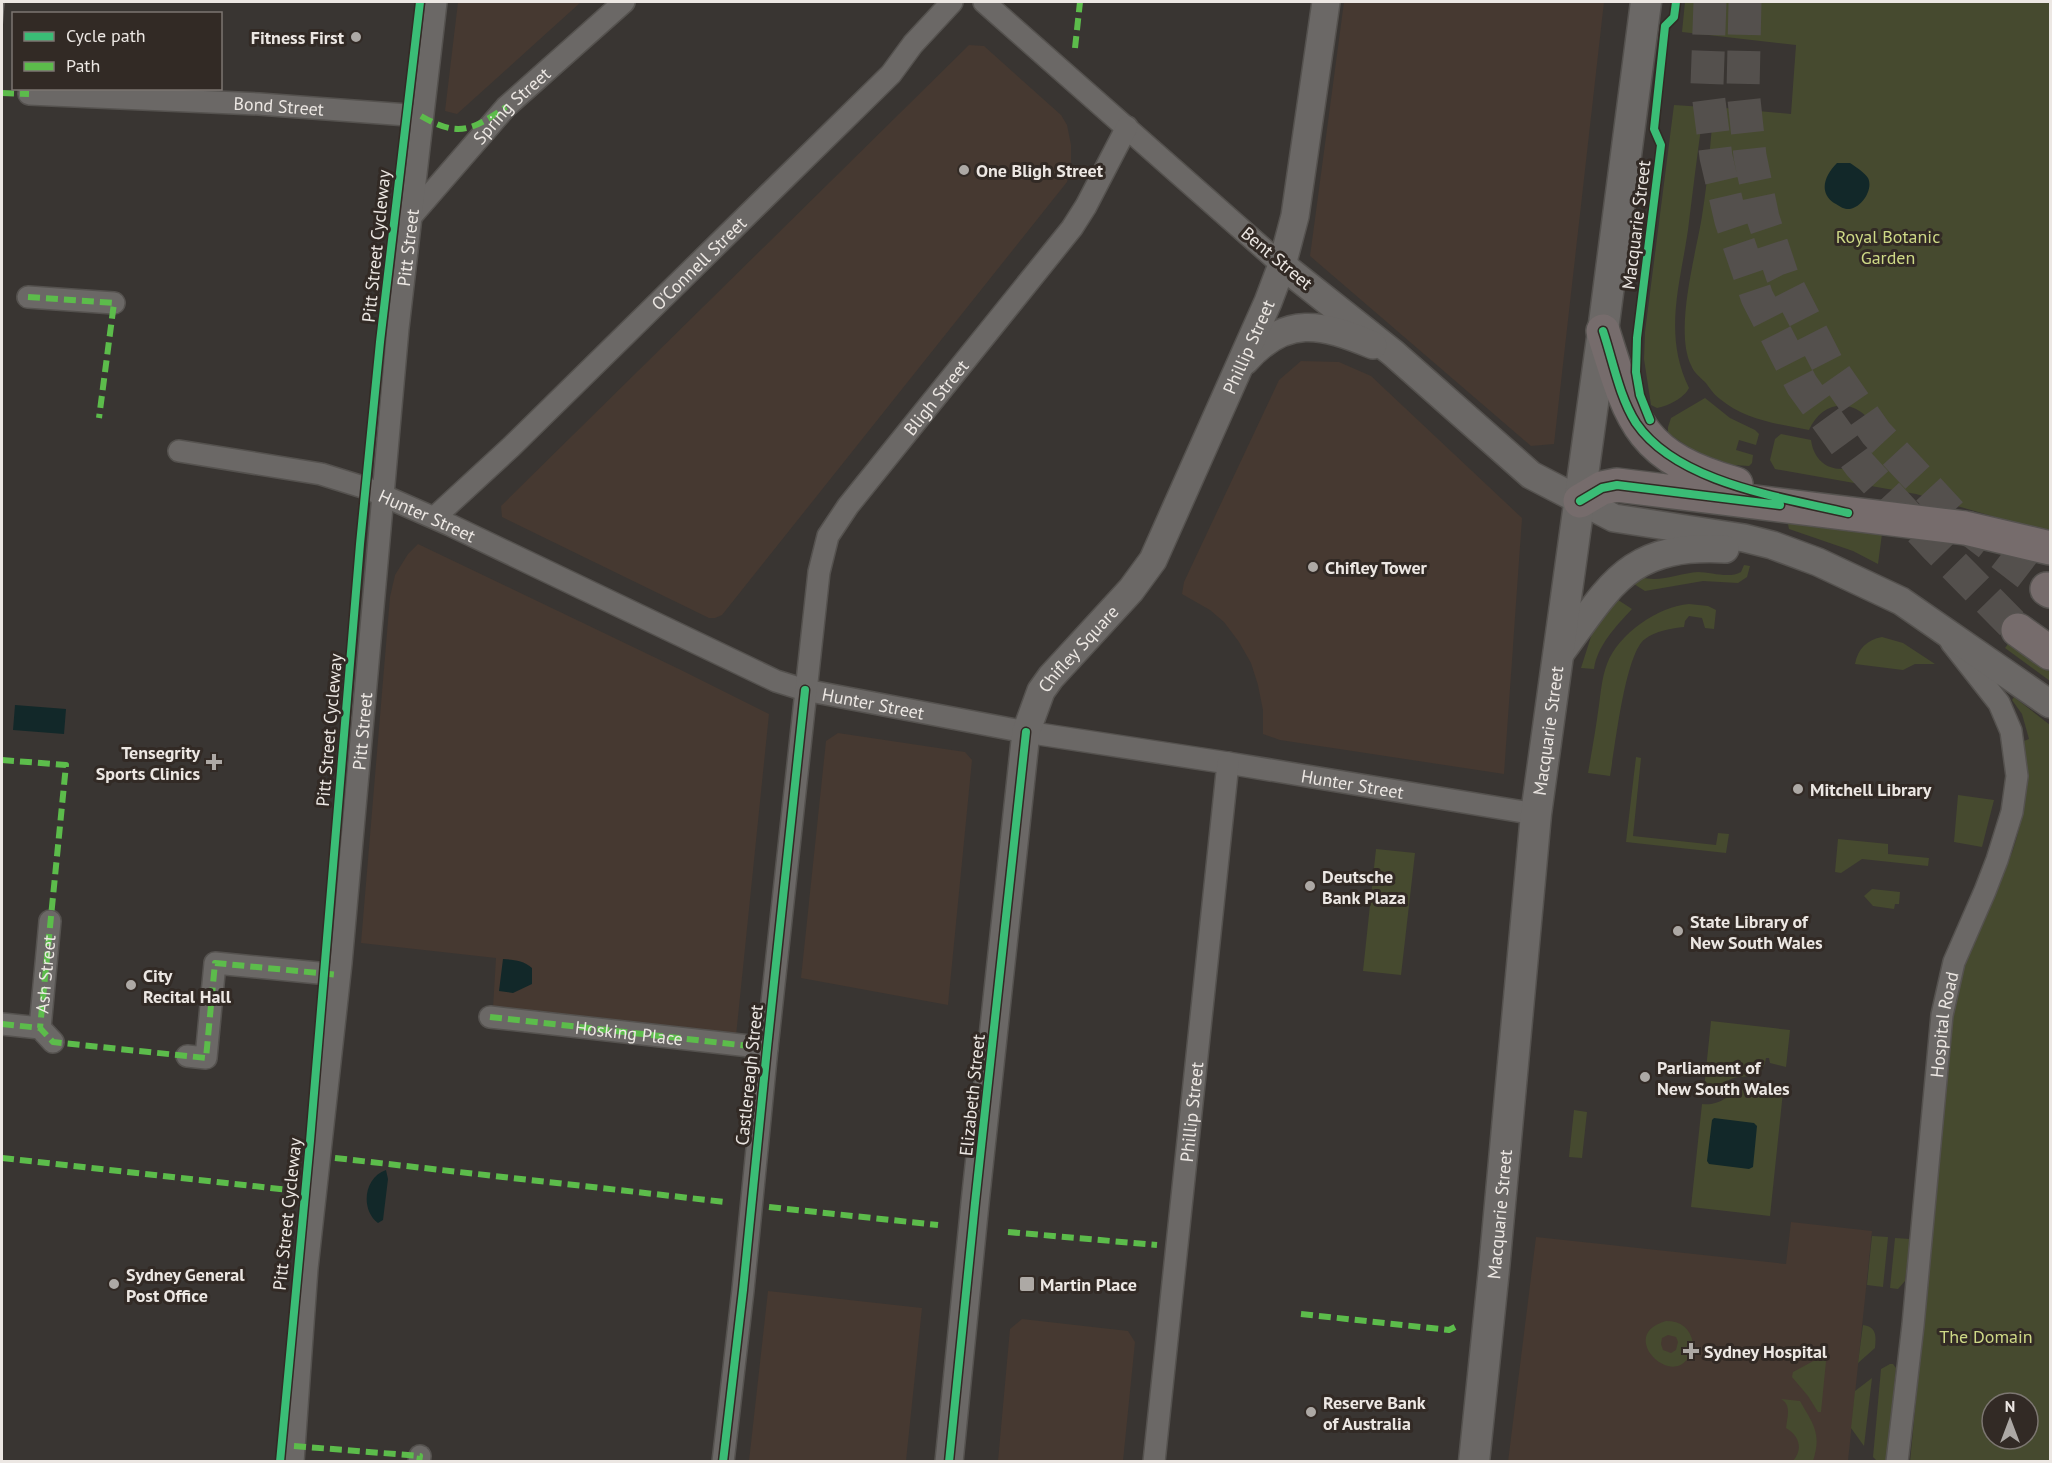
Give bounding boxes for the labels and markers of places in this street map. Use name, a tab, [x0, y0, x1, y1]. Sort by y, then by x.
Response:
place label: Fitness First	[251, 26, 345, 49]
marker: Fitness First	[349, 30, 363, 44]
place label: One Bligh Street	[976, 159, 1104, 182]
marker: One Bligh Street	[957, 163, 971, 177]
place label: Chifley Tower	[1325, 556, 1428, 579]
marker: Chifley Tower	[1306, 560, 1320, 574]
place label: Tensegrity Sports Clinics	[96, 741, 200, 785]
marker: Tensegrity Sports Clinics	[205, 753, 223, 771]
place label: Mitchell Library	[1810, 778, 1932, 801]
marker: Mitchell Library	[1791, 782, 1805, 796]
place label: Deutsche Bank Plaza	[1322, 865, 1406, 909]
marker: Deutsche Bank Plaza	[1303, 879, 1317, 893]
place label: State Library of New South Wales	[1690, 910, 1823, 954]
marker: State Library of New South Wales	[1671, 924, 1685, 938]
place label: City Recital Hall	[143, 964, 232, 1008]
marker: City Recital Hall	[124, 978, 138, 992]
place label: Parliament of New South Wales	[1657, 1056, 1790, 1100]
marker: Parliament of New South Wales	[1638, 1070, 1652, 1084]
place label: Sydney General Post Office	[126, 1263, 245, 1307]
place label: Martin Place	[1040, 1273, 1137, 1296]
marker: Martin Place	[1018, 1275, 1036, 1293]
marker: Sydney General Post Office	[107, 1277, 121, 1291]
place label: Sydney Hospital	[1704, 1340, 1828, 1363]
marker: Sydney Hospital	[1682, 1342, 1700, 1360]
place label: Reserve Bank of Australia	[1323, 1391, 1426, 1435]
marker: Reserve Bank of Australia	[1304, 1405, 1318, 1419]

